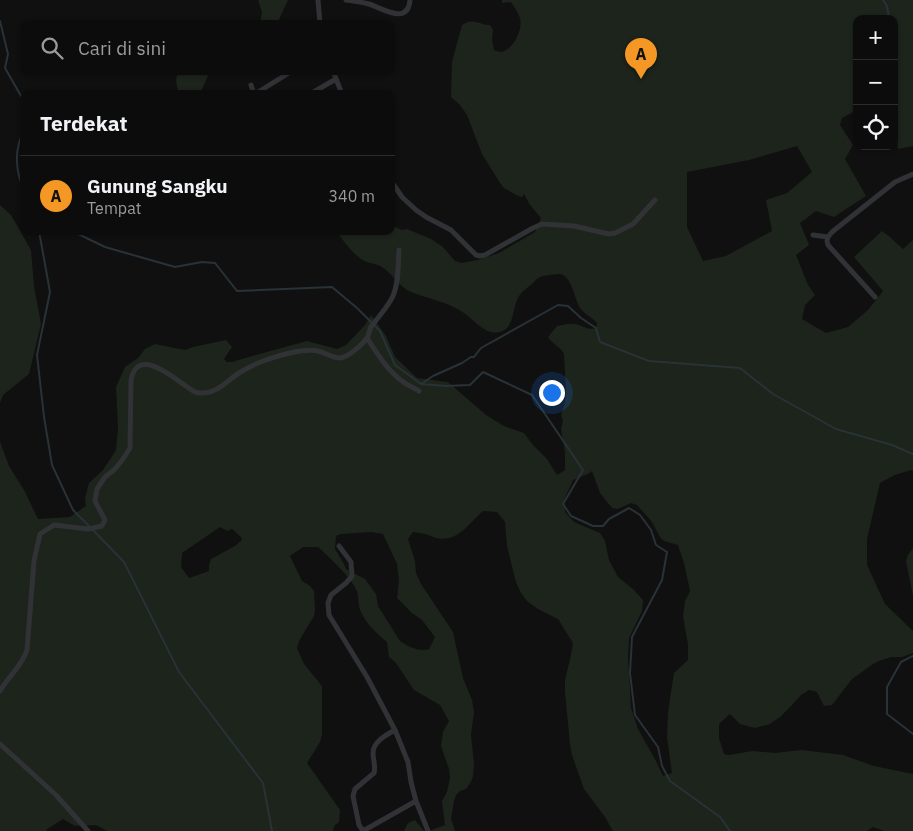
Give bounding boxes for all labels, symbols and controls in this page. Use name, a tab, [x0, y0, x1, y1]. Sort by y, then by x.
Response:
map controls	[853, 15, 898, 150]
button: +	[853, 15, 898, 60]
search box	[20, 20, 395, 75]
icon: search	[38, 34, 66, 62]
text: Cari di sini	[78, 36, 166, 60]
pin: A	[625, 38, 657, 79]
button: −	[853, 60, 898, 105]
button: locate	[853, 105, 898, 150]
text: Terdekat	[40, 109, 128, 137]
text: Gunung Sangku	[87, 174, 228, 198]
text: A	[51, 186, 61, 206]
text: 340 m	[328, 186, 375, 206]
text: Tempat	[87, 198, 141, 218]
your location	[539, 380, 565, 406]

